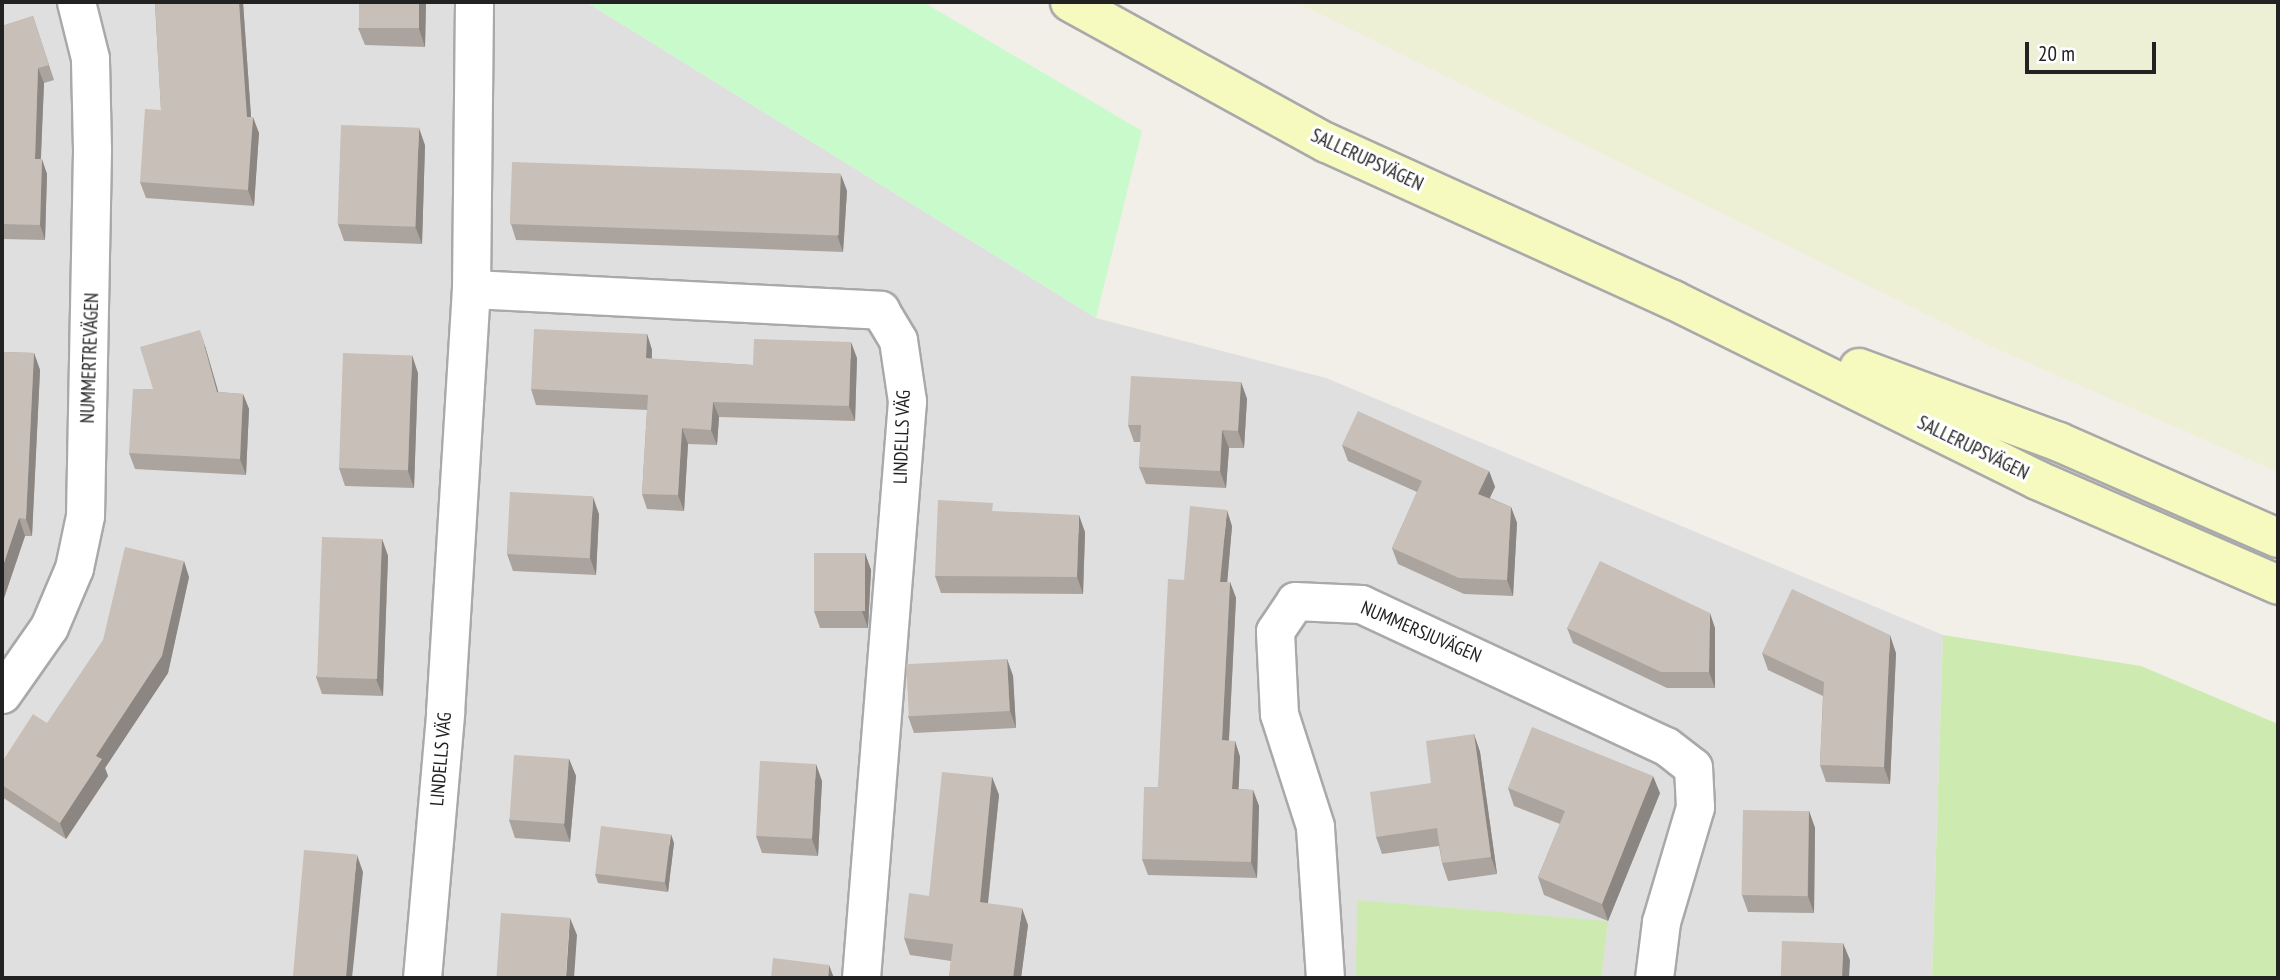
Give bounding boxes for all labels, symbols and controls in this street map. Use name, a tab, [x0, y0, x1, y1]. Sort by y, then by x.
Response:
scale bar	[2028, 28, 2159, 72]
text: 20 m	[2038, 40, 2075, 67]
street label: SALLERUPSVÄGEN	[1307, 124, 1427, 196]
street label: NUMMERTREVÄGEN	[76, 292, 104, 424]
street label: LINDELLS VÄG	[889, 389, 915, 485]
street label: SALLERUPSVÄGEN	[1914, 411, 2032, 485]
street label: NUMMERSJUVÄGEN	[1357, 596, 1485, 668]
street label: LINDELLS VÄG	[426, 711, 456, 807]

